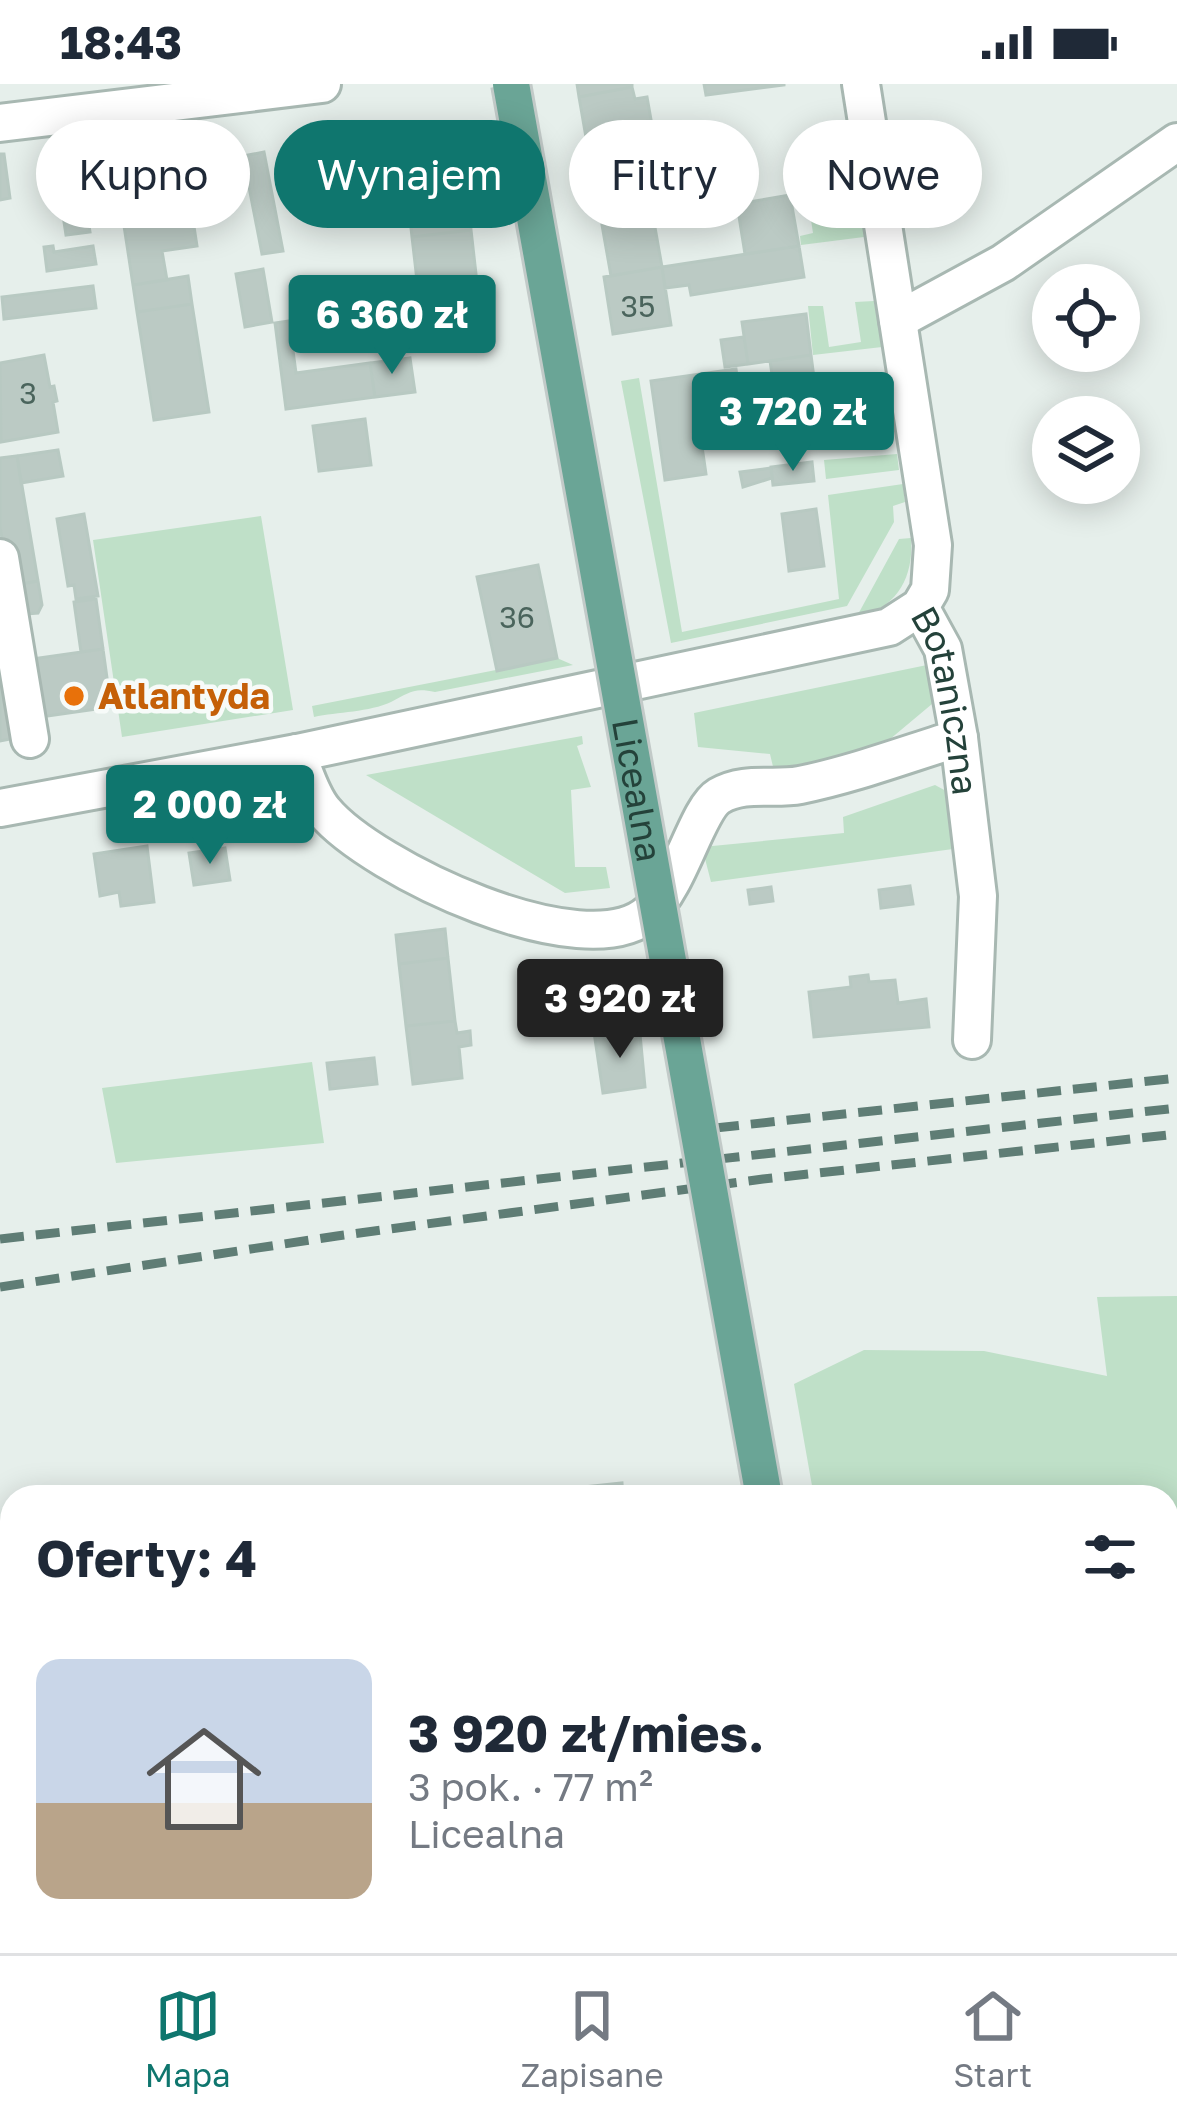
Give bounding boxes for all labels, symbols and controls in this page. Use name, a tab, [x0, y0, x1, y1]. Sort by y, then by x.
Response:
text: 18:43	[60, 15, 182, 69]
chip: Kupno	[36, 120, 250, 228]
chip: Wynajem	[274, 120, 545, 228]
chip: Filtry	[569, 120, 759, 228]
chip: Nowe	[783, 120, 982, 228]
map controls	[1032, 264, 1140, 504]
button: locate	[1032, 264, 1140, 372]
pin: 6 360 zł	[268, 275, 516, 377]
house number: 35	[621, 288, 655, 324]
text: 6 360 zł	[316, 290, 468, 337]
pin: 3 720 zł	[669, 372, 917, 474]
house number: 3	[19, 375, 37, 411]
text: 3 720 zł	[719, 387, 867, 434]
button: layers	[1032, 396, 1140, 504]
house number: 36	[499, 599, 535, 635]
street label: Botaniczna	[903, 599, 988, 797]
place label: Atlantyda	[98, 674, 270, 717]
marker: Atlantyda	[61, 683, 87, 709]
street label: Licealna	[604, 715, 672, 865]
pin: 2 000 zł	[86, 765, 334, 867]
text: 2 000 zł	[133, 780, 287, 827]
pin: 3 920 zł	[496, 959, 744, 1061]
text: 3 920 zł	[544, 974, 696, 1021]
icon: filters	[1077, 1524, 1143, 1590]
text: Oferty: 4	[36, 1527, 257, 1588]
text: 3 920 zł/mies.	[408, 1702, 764, 1763]
icon: home	[132, 1707, 276, 1851]
text: 3 pok. · 77 m²	[408, 1763, 653, 1810]
text: Licealna	[408, 1810, 565, 1857]
tab: Mapa	[145, 1983, 231, 2094]
tab: Zapisane	[520, 1983, 664, 2094]
tab: Start	[953, 1983, 1032, 2094]

